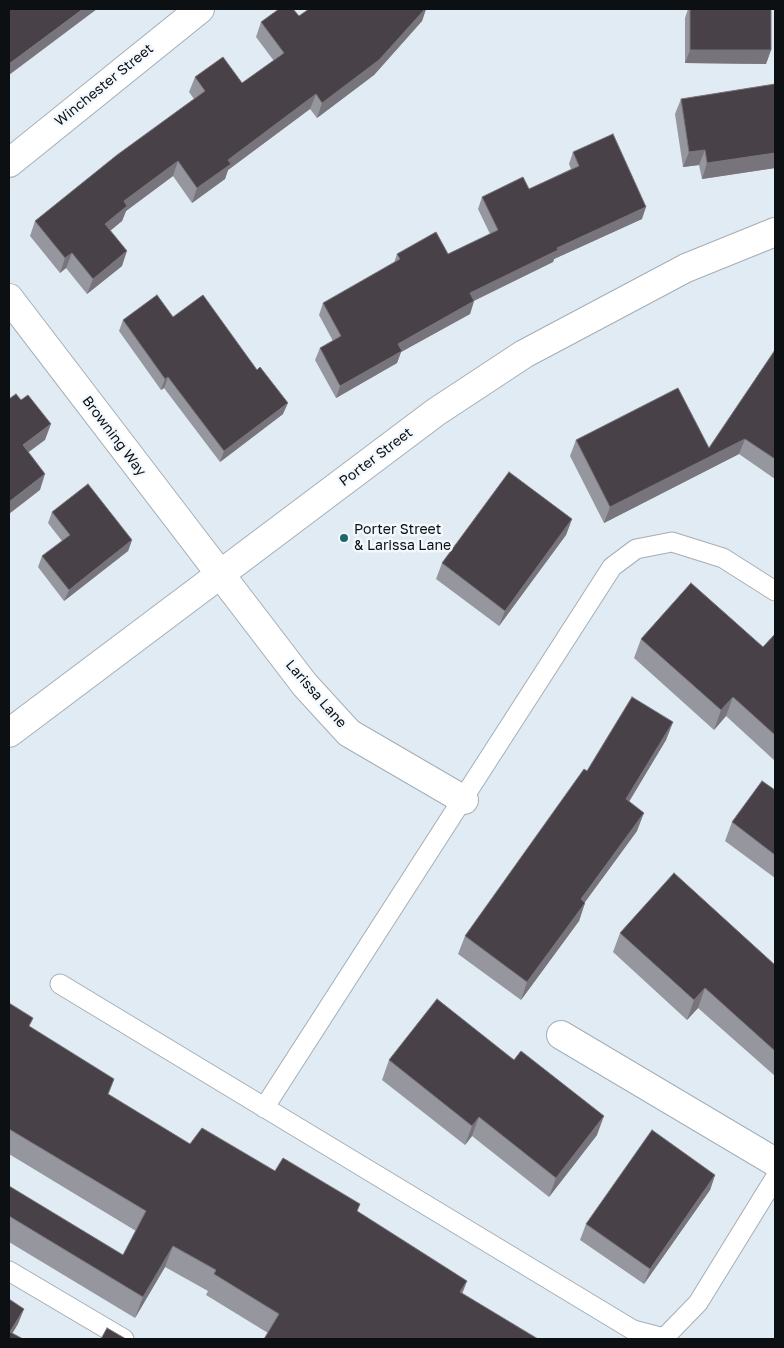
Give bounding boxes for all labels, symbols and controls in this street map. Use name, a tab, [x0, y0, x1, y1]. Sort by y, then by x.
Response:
street label: Winchester Street	[51, 40, 157, 130]
street label: Browning Way	[78, 393, 150, 479]
street label: Porter Street	[336, 424, 416, 490]
place label: Porter Street & Larissa Lane	[354, 522, 451, 554]
marker: Porter Street & Larissa Lane	[338, 532, 350, 544]
street label: Larissa Lane	[282, 657, 350, 731]

